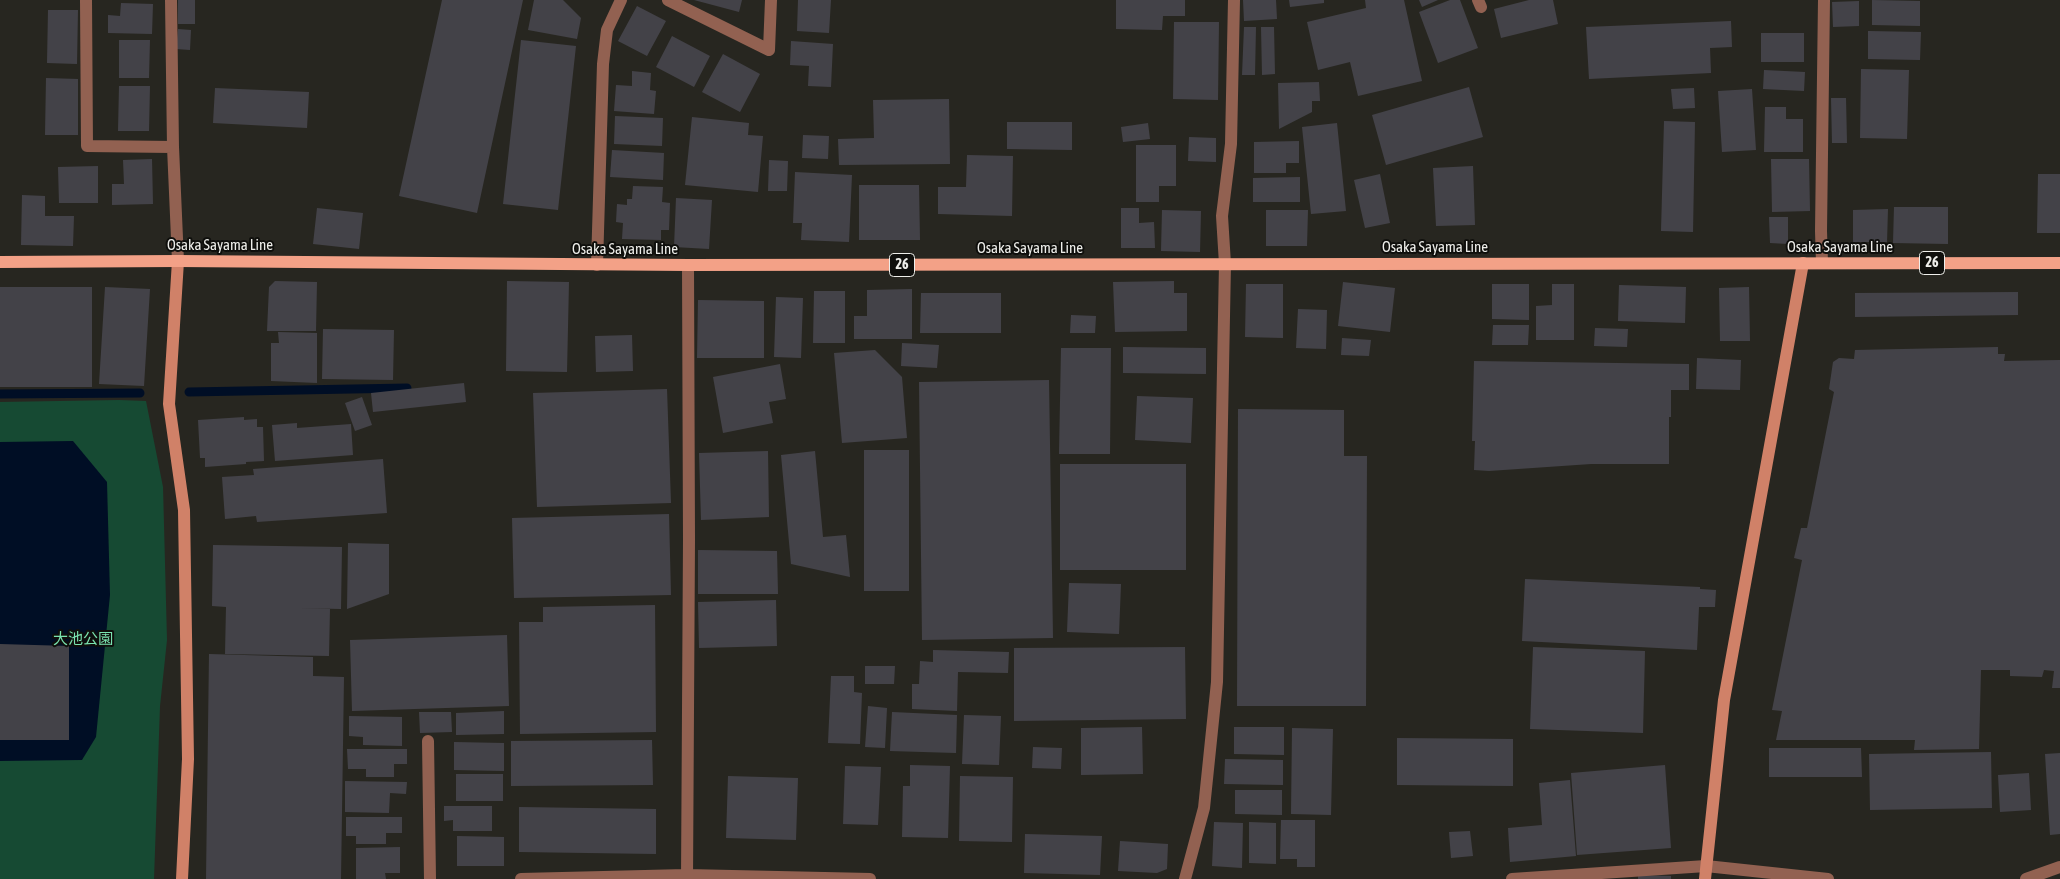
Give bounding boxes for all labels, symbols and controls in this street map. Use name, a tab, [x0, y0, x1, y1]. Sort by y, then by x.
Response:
street label: Osaka Sayama Line	[167, 236, 273, 254]
street label: Osaka Sayama Line	[1382, 238, 1488, 256]
street label: Osaka Sayama Line	[1787, 238, 1893, 256]
street label: Osaka Sayama Line	[977, 239, 1083, 257]
street label: Osaka Sayama Line	[572, 240, 678, 258]
road number: 26	[1920, 252, 1944, 274]
road number: 26	[890, 254, 914, 276]
park label: 大池公園	[53, 630, 113, 648]

